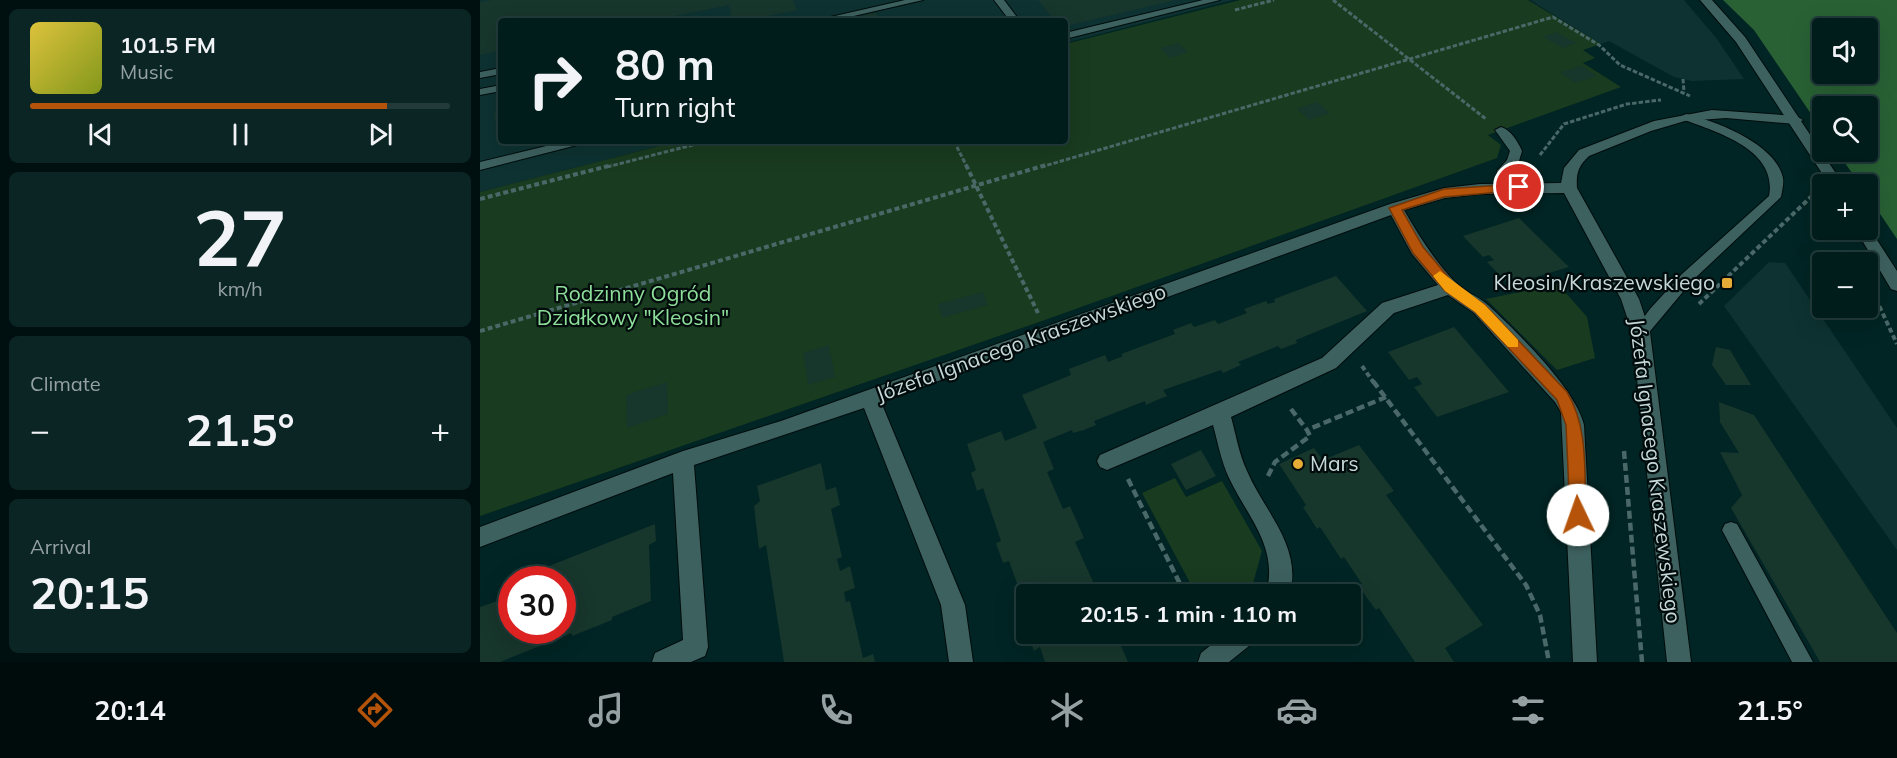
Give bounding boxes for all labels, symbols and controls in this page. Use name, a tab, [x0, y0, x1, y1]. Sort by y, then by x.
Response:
map controls	[1812, 18, 1878, 318]
button: sound	[1812, 18, 1878, 84]
text: 101.5 FM	[120, 31, 216, 59]
text: 80 m	[615, 38, 715, 91]
icon: right	[516, 42, 594, 120]
text: Music	[120, 59, 173, 84]
text: Turn right	[615, 90, 735, 124]
button: search	[1812, 96, 1878, 162]
icon: previous	[84, 118, 117, 151]
icon: pause	[224, 118, 257, 151]
icon: next	[364, 118, 397, 151]
pin	[1493, 161, 1544, 212]
icon: arrive	[1502, 170, 1535, 203]
button: +	[1812, 174, 1878, 240]
text: 27	[193, 188, 287, 286]
button: −	[1812, 252, 1878, 318]
place label: Kleosin/Kraszewskiego	[1493, 269, 1715, 295]
text: km/h	[217, 276, 263, 301]
marker: Kleosin/Kraszewskiego	[1720, 276, 1734, 290]
street label: Józefa Ignacego Kraszewskiego	[872, 277, 1169, 407]
park label: Rodzinny Ogród Działkowy "Kleosin"	[537, 280, 729, 330]
street label: Józefa Ignacego Kraszewskiego	[1624, 317, 1688, 625]
text: Climate	[30, 371, 101, 396]
text: 21.5°	[185, 401, 295, 457]
text: −	[30, 409, 50, 450]
text: +	[430, 409, 450, 450]
place label: Mars	[1310, 450, 1359, 476]
marker: Mars	[1291, 457, 1305, 471]
position arrow	[1546, 483, 1610, 547]
text: Arrival	[30, 534, 91, 559]
text: 20:15	[30, 564, 149, 620]
speed limit sign: 30	[498, 566, 576, 644]
text: 20:15 · 1 min · 110 m	[1080, 600, 1297, 628]
icon: directions	[354, 689, 396, 731]
icon: music	[585, 689, 627, 731]
icon: phone	[815, 689, 857, 731]
icon: climate	[1046, 689, 1088, 731]
icon: car	[1276, 689, 1318, 731]
icon: filters	[1507, 689, 1549, 731]
text: 20:14	[94, 693, 166, 727]
text: 21.5°	[1737, 693, 1803, 727]

